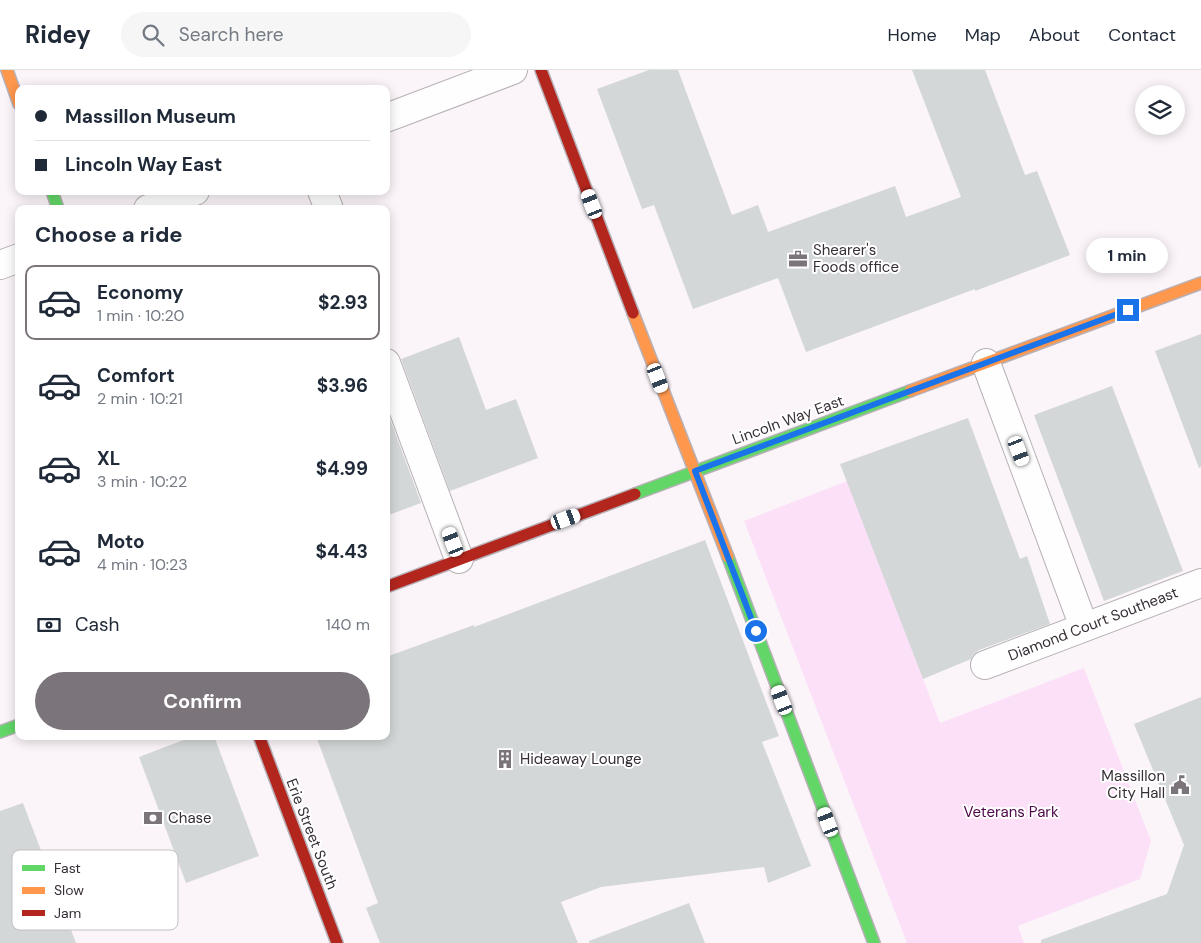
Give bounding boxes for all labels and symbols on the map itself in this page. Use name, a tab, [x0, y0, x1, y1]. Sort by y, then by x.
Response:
car	[579, 187, 604, 221]
callout: 1 min	[1087, 238, 1169, 272]
place label: Shearer's Foods office	[813, 240, 899, 277]
office icon: Shearer's Foods office	[787, 248, 809, 270]
route end	[1117, 299, 1139, 321]
car	[645, 361, 670, 395]
street label: Lincoln Way East	[729, 391, 847, 449]
car	[1006, 434, 1031, 468]
car	[549, 507, 582, 531]
car	[440, 525, 465, 559]
street label: Diamond Court Southeast	[1005, 582, 1181, 666]
route start	[745, 620, 767, 642]
car	[769, 683, 794, 717]
building icon: Hideaway Lounge	[494, 748, 516, 770]
place label: Hideaway Lounge	[520, 749, 641, 769]
place label: Massillon City Hall	[1101, 766, 1165, 803]
public building icon: Massillon City Hall	[1169, 774, 1191, 796]
street label: Erie Street South	[282, 776, 342, 892]
park label: Veterans Park	[964, 802, 1059, 822]
car	[815, 805, 840, 839]
bank icon: Chase	[142, 807, 164, 829]
place label: Chase	[168, 808, 212, 828]
legend	[12, 850, 178, 930]
text: Fast	[54, 859, 81, 877]
text: Slow	[54, 881, 84, 899]
text: Jam	[54, 904, 81, 922]

